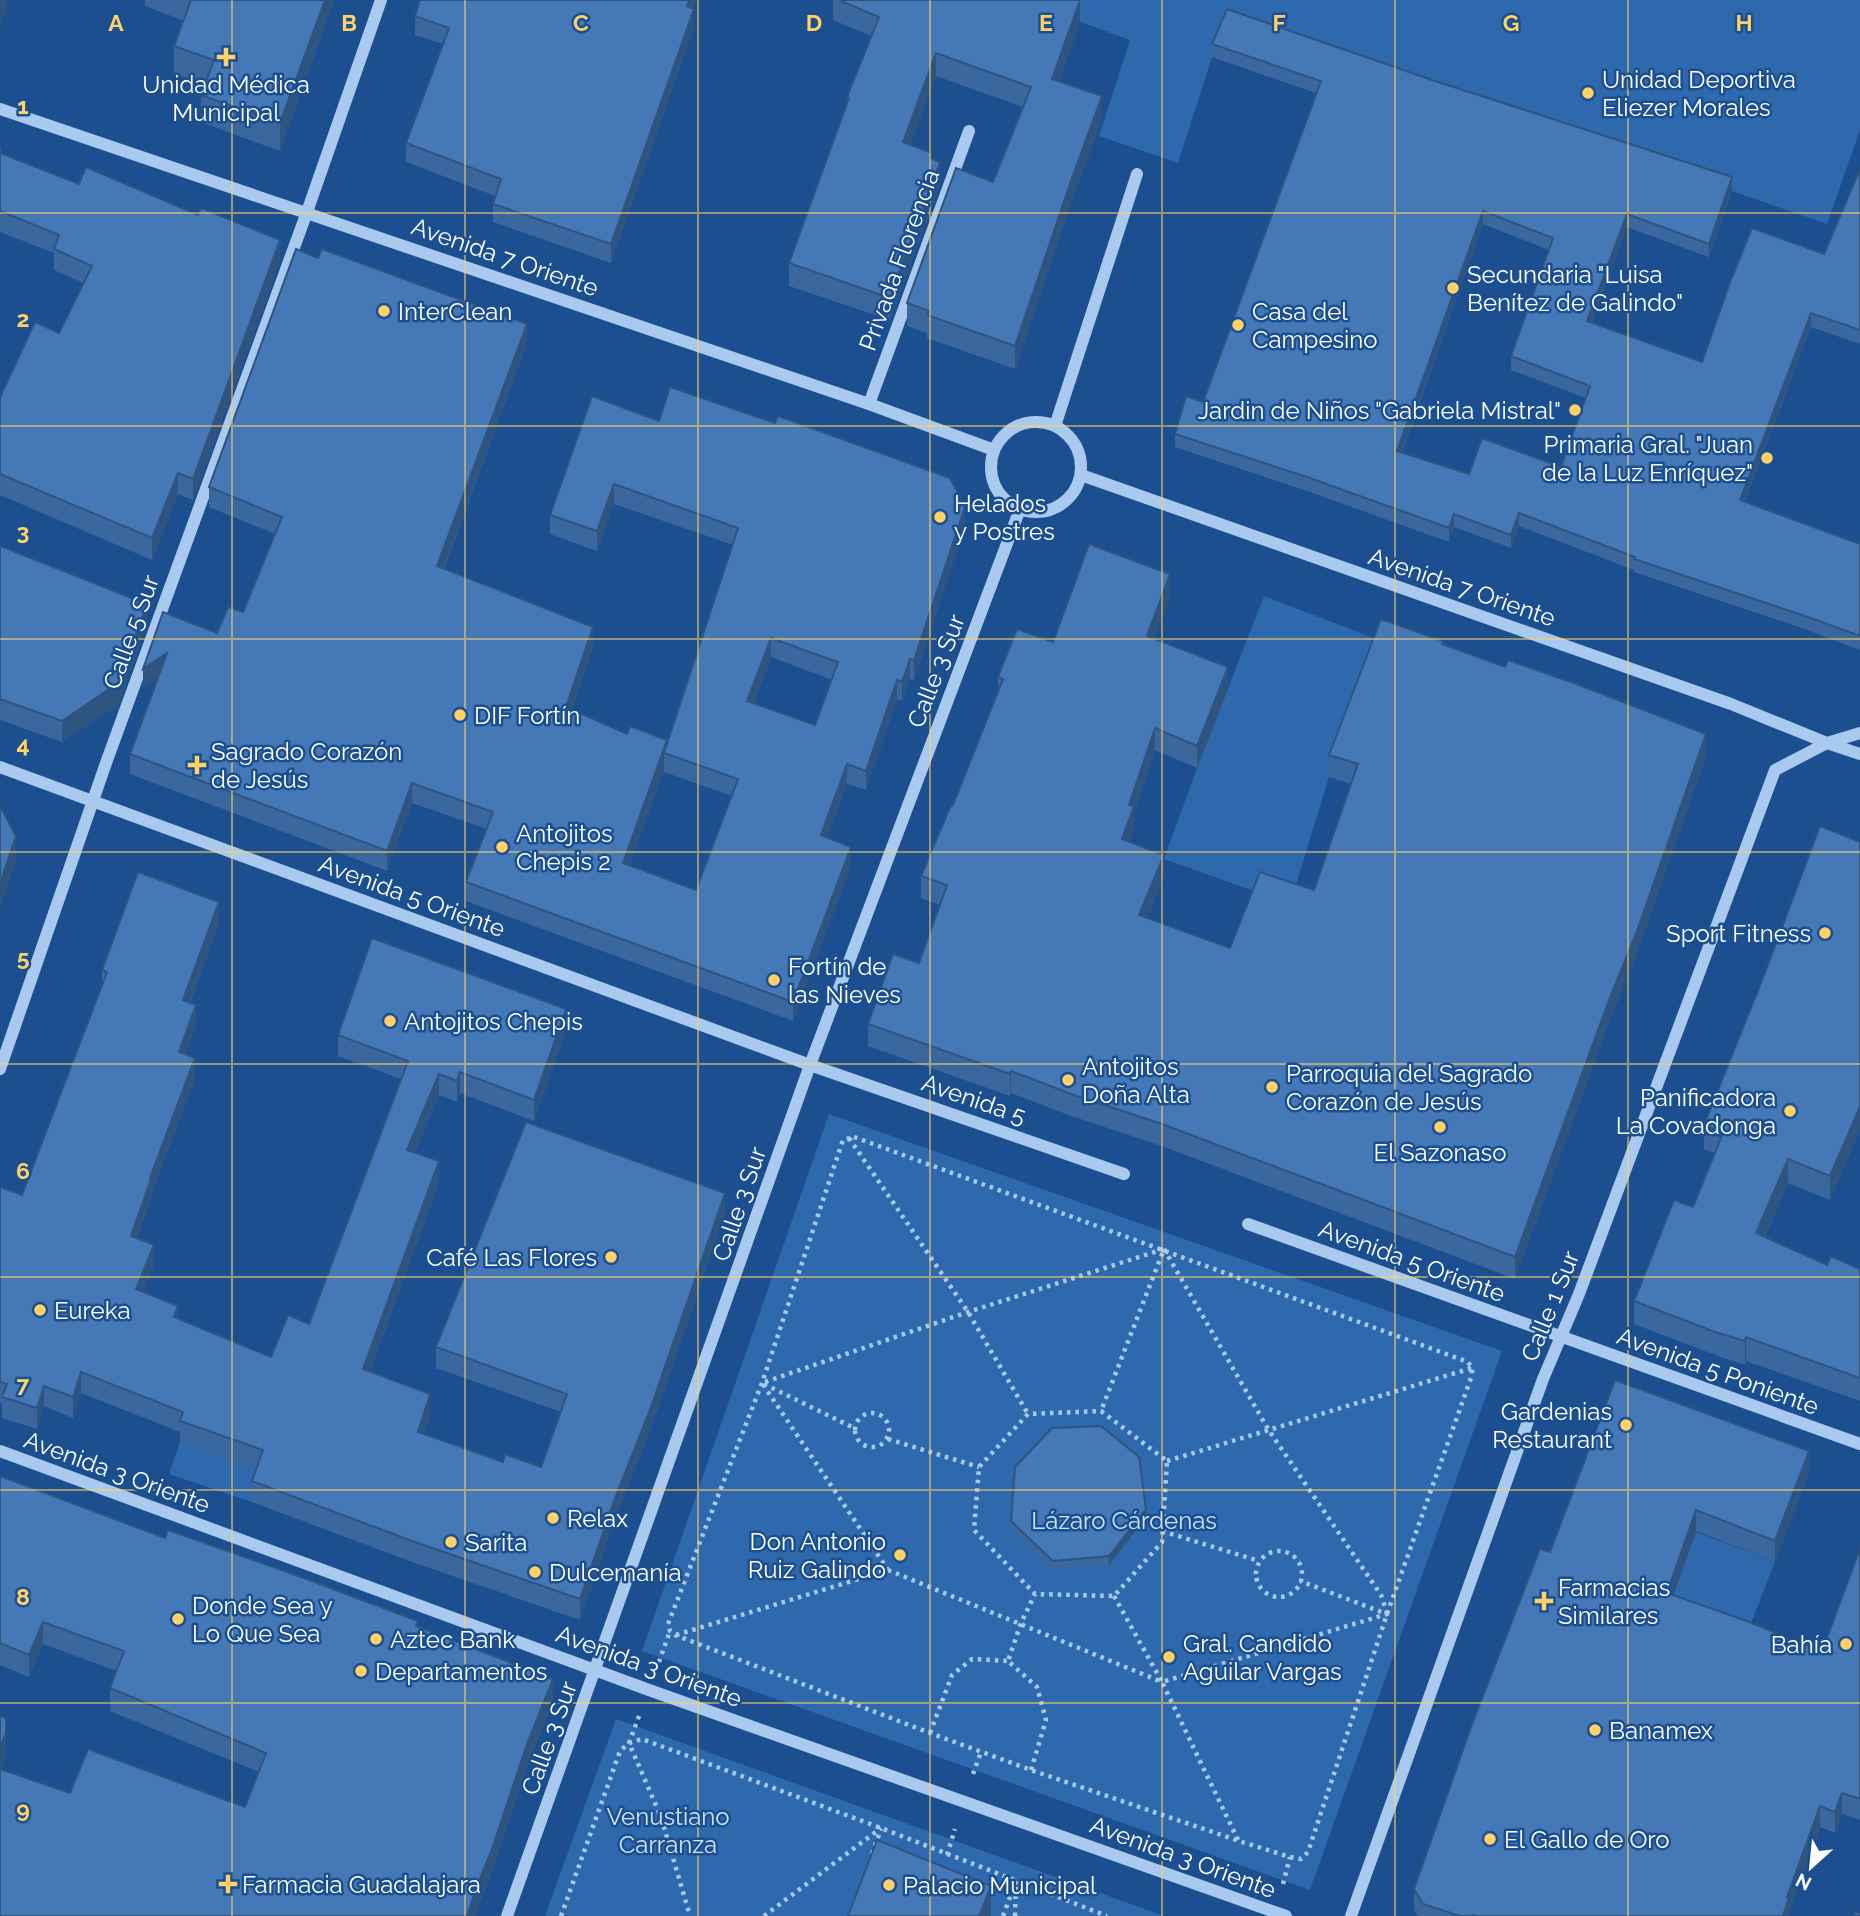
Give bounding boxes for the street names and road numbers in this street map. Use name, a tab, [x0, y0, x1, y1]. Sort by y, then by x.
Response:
street label: Privada Florencia	[853, 165, 945, 355]
street label: Avenida 7 Oriente	[408, 211, 602, 303]
street label: Avenida 7 Oriente	[1365, 541, 1559, 633]
street label: Calle 5 Sur	[97, 570, 165, 693]
street label: Calle 3 Sur	[901, 610, 971, 732]
street label: Avenida 5 Oriente	[315, 849, 509, 943]
street label: Avenida 5	[918, 1068, 1030, 1130]
street label: Calle 3 Sur	[706, 1142, 772, 1265]
street label: Avenida 5 Oriente	[1315, 1214, 1509, 1308]
street label: Calle 1 Sur	[1515, 1246, 1585, 1365]
street label: Avenida 5 Poniente	[1613, 1321, 1823, 1421]
street label: Avenida 3 Oriente	[20, 1425, 214, 1519]
street label: Avenida 3 Oriente	[552, 1619, 746, 1713]
street label: Calle 3 Sur	[515, 1677, 583, 1799]
street label: Avenida 3 Oriente	[1086, 1810, 1280, 1904]

